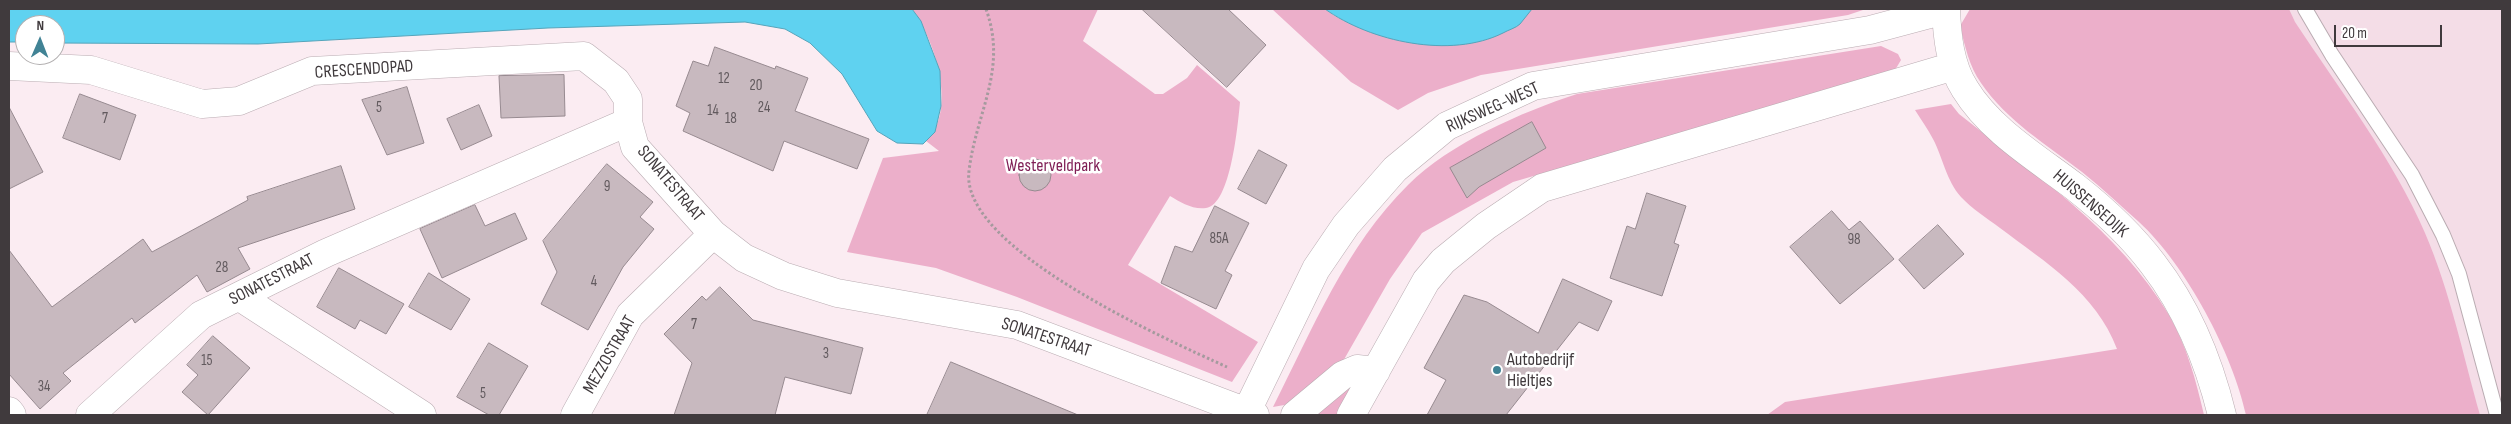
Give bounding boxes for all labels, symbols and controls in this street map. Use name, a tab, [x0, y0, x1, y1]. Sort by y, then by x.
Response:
north arrow	[15, 15, 65, 65]
scale bar	[2336, 15, 2444, 47]
text: N	[36, 17, 44, 34]
text: 20 m	[2342, 24, 2367, 43]
street label: CRESCENDOPAD	[314, 56, 414, 84]
house number: 12	[718, 70, 730, 88]
house number: 20	[750, 77, 762, 95]
street label: RIJKSWEG-WEST	[1443, 78, 1543, 138]
house number: 5	[376, 99, 382, 117]
house number: 24	[758, 99, 770, 117]
house number: 14	[707, 102, 719, 120]
house number: 7	[102, 110, 108, 128]
house number: 18	[725, 110, 737, 128]
street label: SONATESTRAAT	[632, 142, 708, 226]
park label: Westerveldpark	[1006, 155, 1100, 177]
street label: HUISSENSEDIJK	[2048, 165, 2132, 243]
house number: 9	[604, 178, 610, 196]
house number: 85A	[1209, 230, 1229, 248]
house number: 98	[1847, 231, 1861, 249]
street label: SONATESTRAAT	[226, 249, 318, 311]
house number: 28	[216, 259, 228, 277]
house number: 4	[591, 273, 597, 291]
street label: MEZZOSTRAAT	[579, 312, 641, 398]
street label: SONATESTRAAT	[999, 313, 1093, 363]
house number: 7	[691, 316, 697, 334]
house number: 3	[823, 345, 829, 363]
place label: Autobedrijf Hieltjes	[1507, 349, 1574, 392]
house number: 15	[201, 352, 213, 370]
marker: Autobedrijf Hieltjes	[1491, 364, 1503, 376]
house number: 34	[38, 378, 50, 396]
house number: 5	[480, 385, 486, 403]

